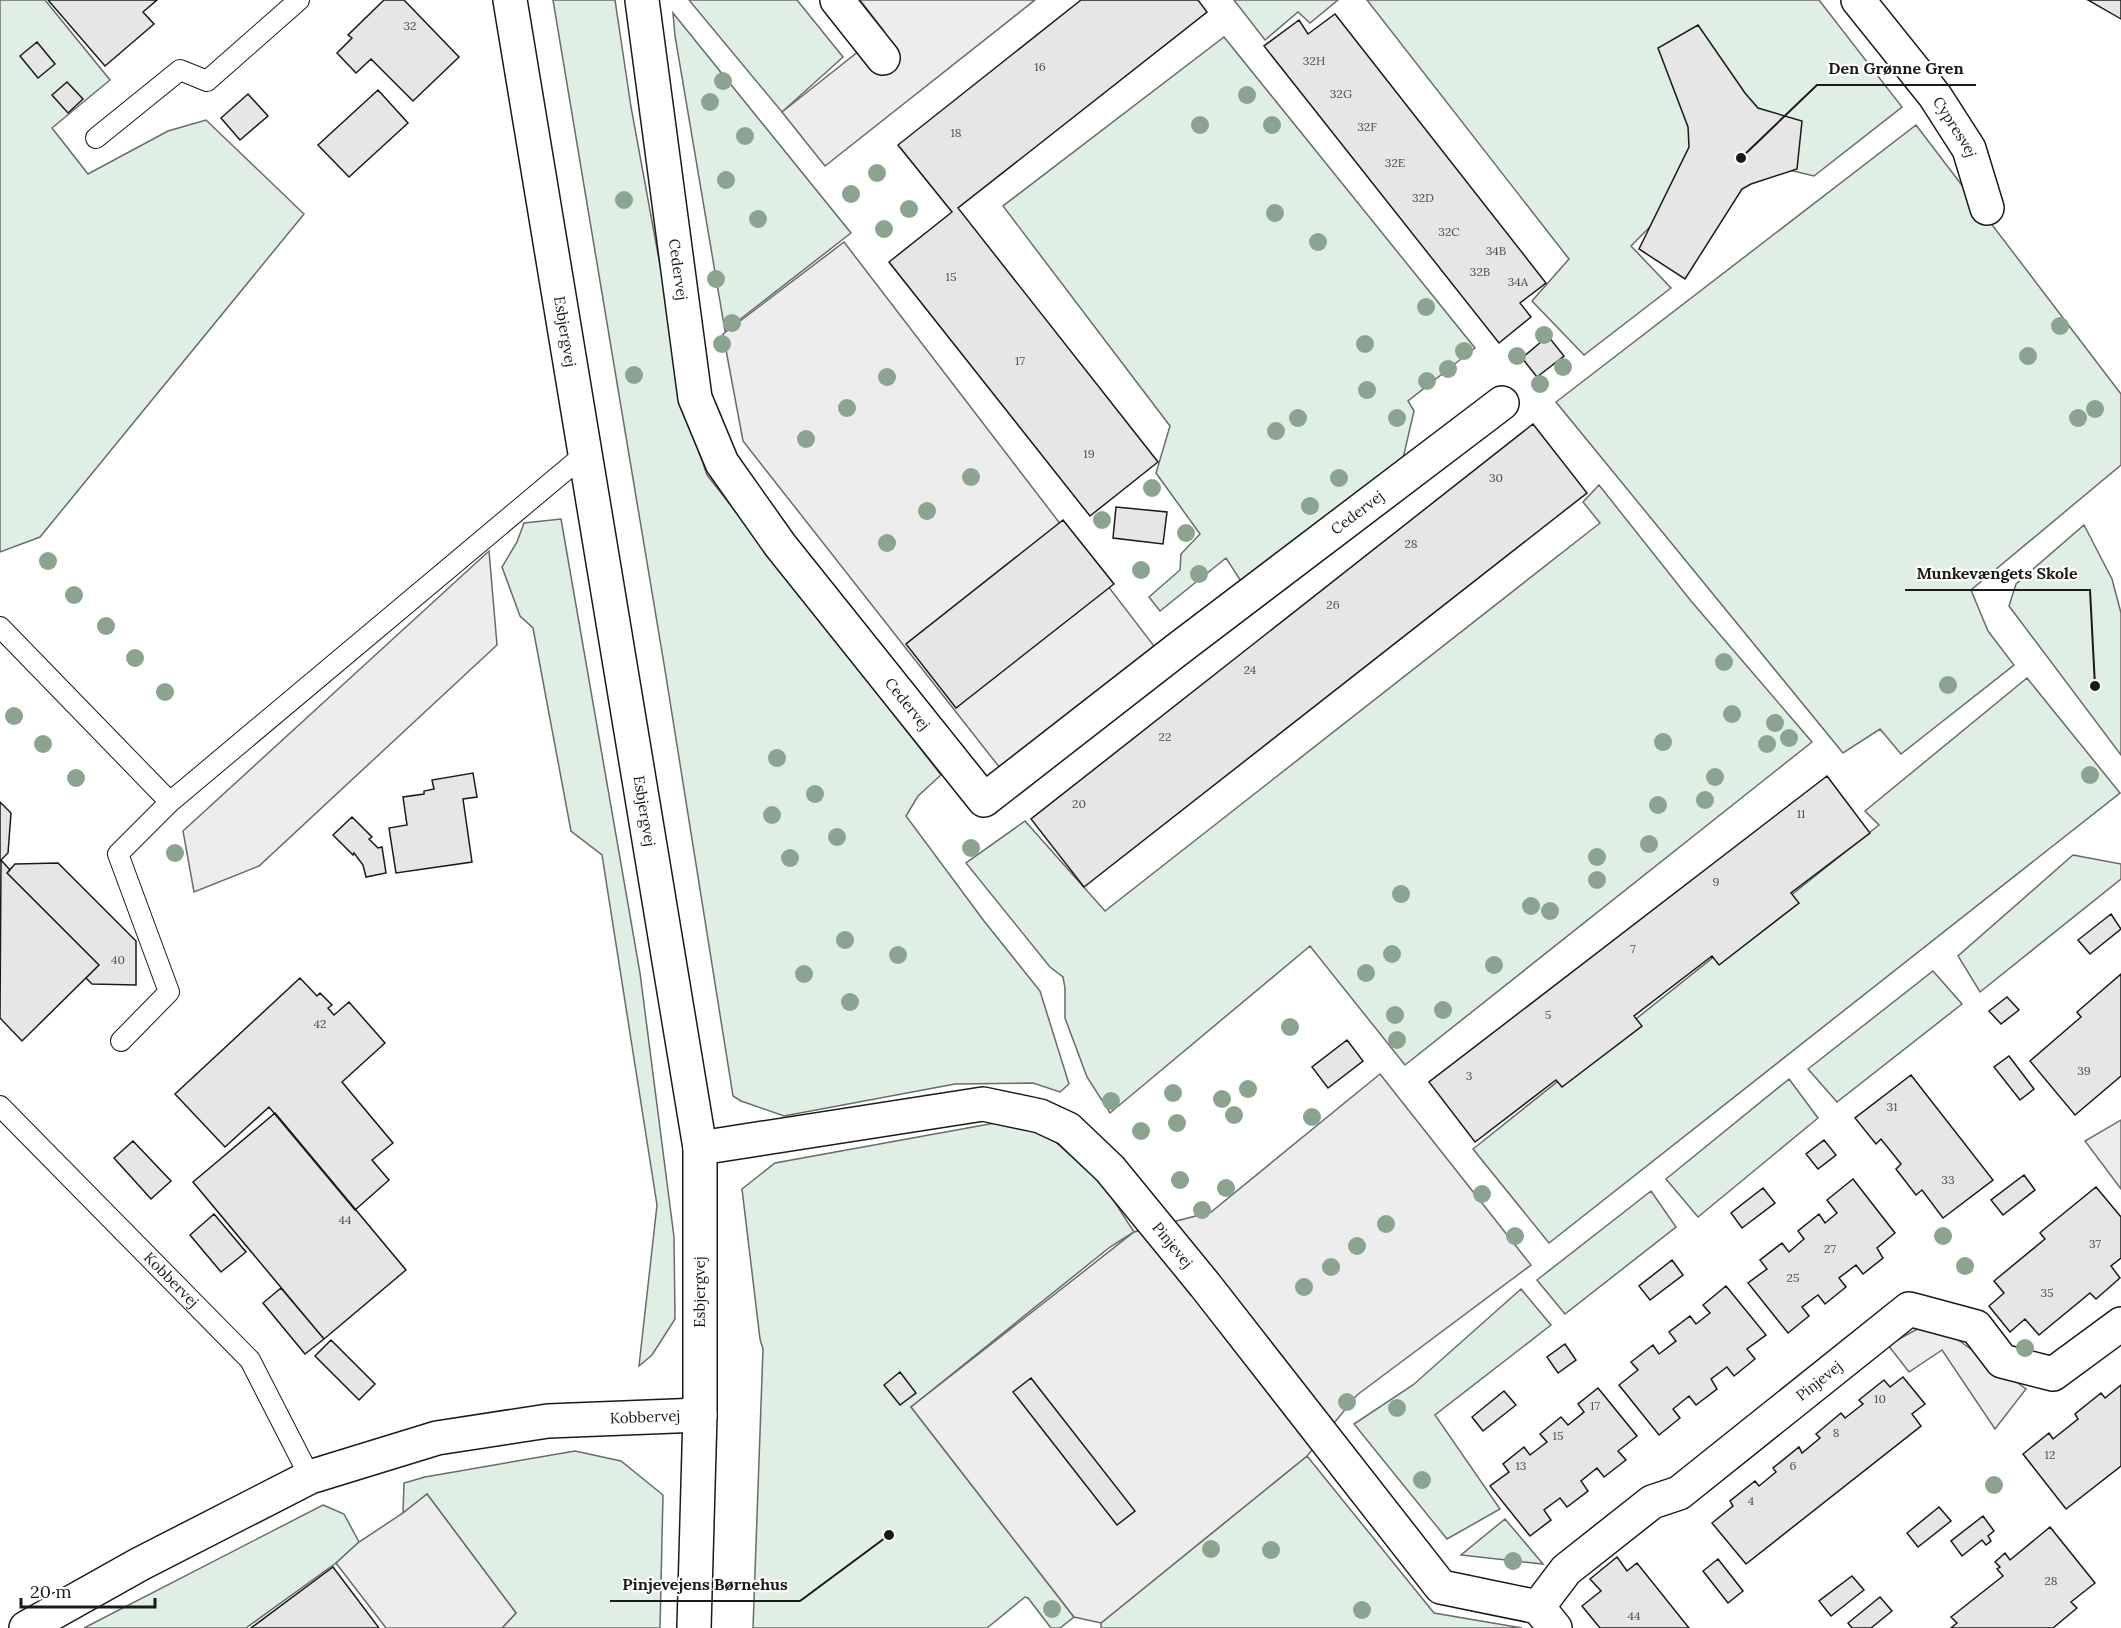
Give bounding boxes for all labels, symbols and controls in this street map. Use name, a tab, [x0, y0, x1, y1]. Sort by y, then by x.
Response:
house number: 32	[403, 18, 417, 33]
callout: Den Grønne Gren	[1817, 51, 1976, 85]
house number: 32H	[1303, 53, 1325, 68]
text: Den Grønne Gren	[1828, 58, 1964, 78]
house number: 16	[1034, 59, 1046, 74]
house number: 32G	[1330, 86, 1352, 101]
street label: Cypresvej	[1929, 93, 1981, 159]
house number: 32F	[1357, 119, 1377, 134]
house number: 18	[950, 125, 962, 140]
house number: 32E	[1385, 155, 1405, 170]
house number: 32D	[1412, 190, 1434, 205]
house number: 32C	[1438, 224, 1460, 239]
street label: Cedervej	[665, 238, 692, 301]
house number: 34B	[1486, 243, 1506, 258]
house number: 32B	[1470, 264, 1490, 279]
house number: 15	[946, 269, 956, 284]
house number: 34A	[1508, 274, 1529, 289]
street label: Esbjergvej	[550, 295, 581, 368]
house number: 17	[1015, 353, 1025, 368]
house number: 19	[1083, 446, 1095, 461]
house number: 30	[1489, 470, 1503, 485]
street label: Cedervej	[1327, 486, 1387, 539]
house number: 28	[1404, 536, 1418, 551]
callout: Munkevængets Skole	[1905, 556, 2090, 590]
text: Munkevængets Skole	[1916, 563, 2078, 583]
house number: 26	[1326, 597, 1340, 612]
house number: 24	[1244, 662, 1257, 677]
street label: Cedervej	[881, 674, 934, 734]
house number: 22	[1159, 729, 1171, 744]
street label: Esbjergvej	[629, 774, 660, 848]
house number: 20	[1072, 796, 1086, 811]
house number: 11	[1797, 806, 1805, 821]
house number: 9	[1713, 874, 1720, 889]
house number: 7	[1630, 941, 1636, 956]
house number: 40	[111, 952, 125, 967]
house number: 5	[1545, 1007, 1551, 1022]
house number: 42	[314, 1016, 326, 1031]
house number: 39	[2077, 1063, 2091, 1078]
house number: 3	[1466, 1068, 1473, 1083]
house number: 31	[1886, 1099, 1898, 1114]
house number: 33	[1941, 1172, 1955, 1187]
house number: 44	[338, 1212, 352, 1227]
street label: Pinjevej	[1148, 1218, 1197, 1272]
house number: 37	[2089, 1236, 2101, 1251]
house number: 27	[1824, 1241, 1836, 1256]
street label: Kobbervej	[140, 1248, 203, 1311]
street label: Esbjergvej	[690, 1256, 709, 1328]
house number: 25	[1787, 1270, 1799, 1285]
house number: 35	[2040, 1285, 2054, 1300]
street label: Pinjevej	[1792, 1356, 1846, 1405]
house number: 10	[1874, 1391, 1886, 1406]
house number: 17	[1590, 1398, 1600, 1413]
street label: Kobbervej	[609, 1406, 681, 1428]
house number: 8	[1833, 1425, 1840, 1440]
house number: 15	[1553, 1428, 1563, 1443]
house number: 12	[2045, 1447, 2055, 1462]
house number: 13	[1515, 1458, 1527, 1473]
house number: 6	[1790, 1458, 1797, 1473]
house number: 4	[1748, 1493, 1755, 1508]
callout: Pinjevejens Børnehus	[610, 1567, 800, 1601]
scale bar	[21, 1571, 154, 1609]
house number: 28	[2044, 1573, 2058, 1588]
text: Pinjevejens Børnehus	[622, 1574, 788, 1594]
text: 20 m	[30, 1580, 72, 1603]
house number: 44	[1627, 1608, 1641, 1623]

